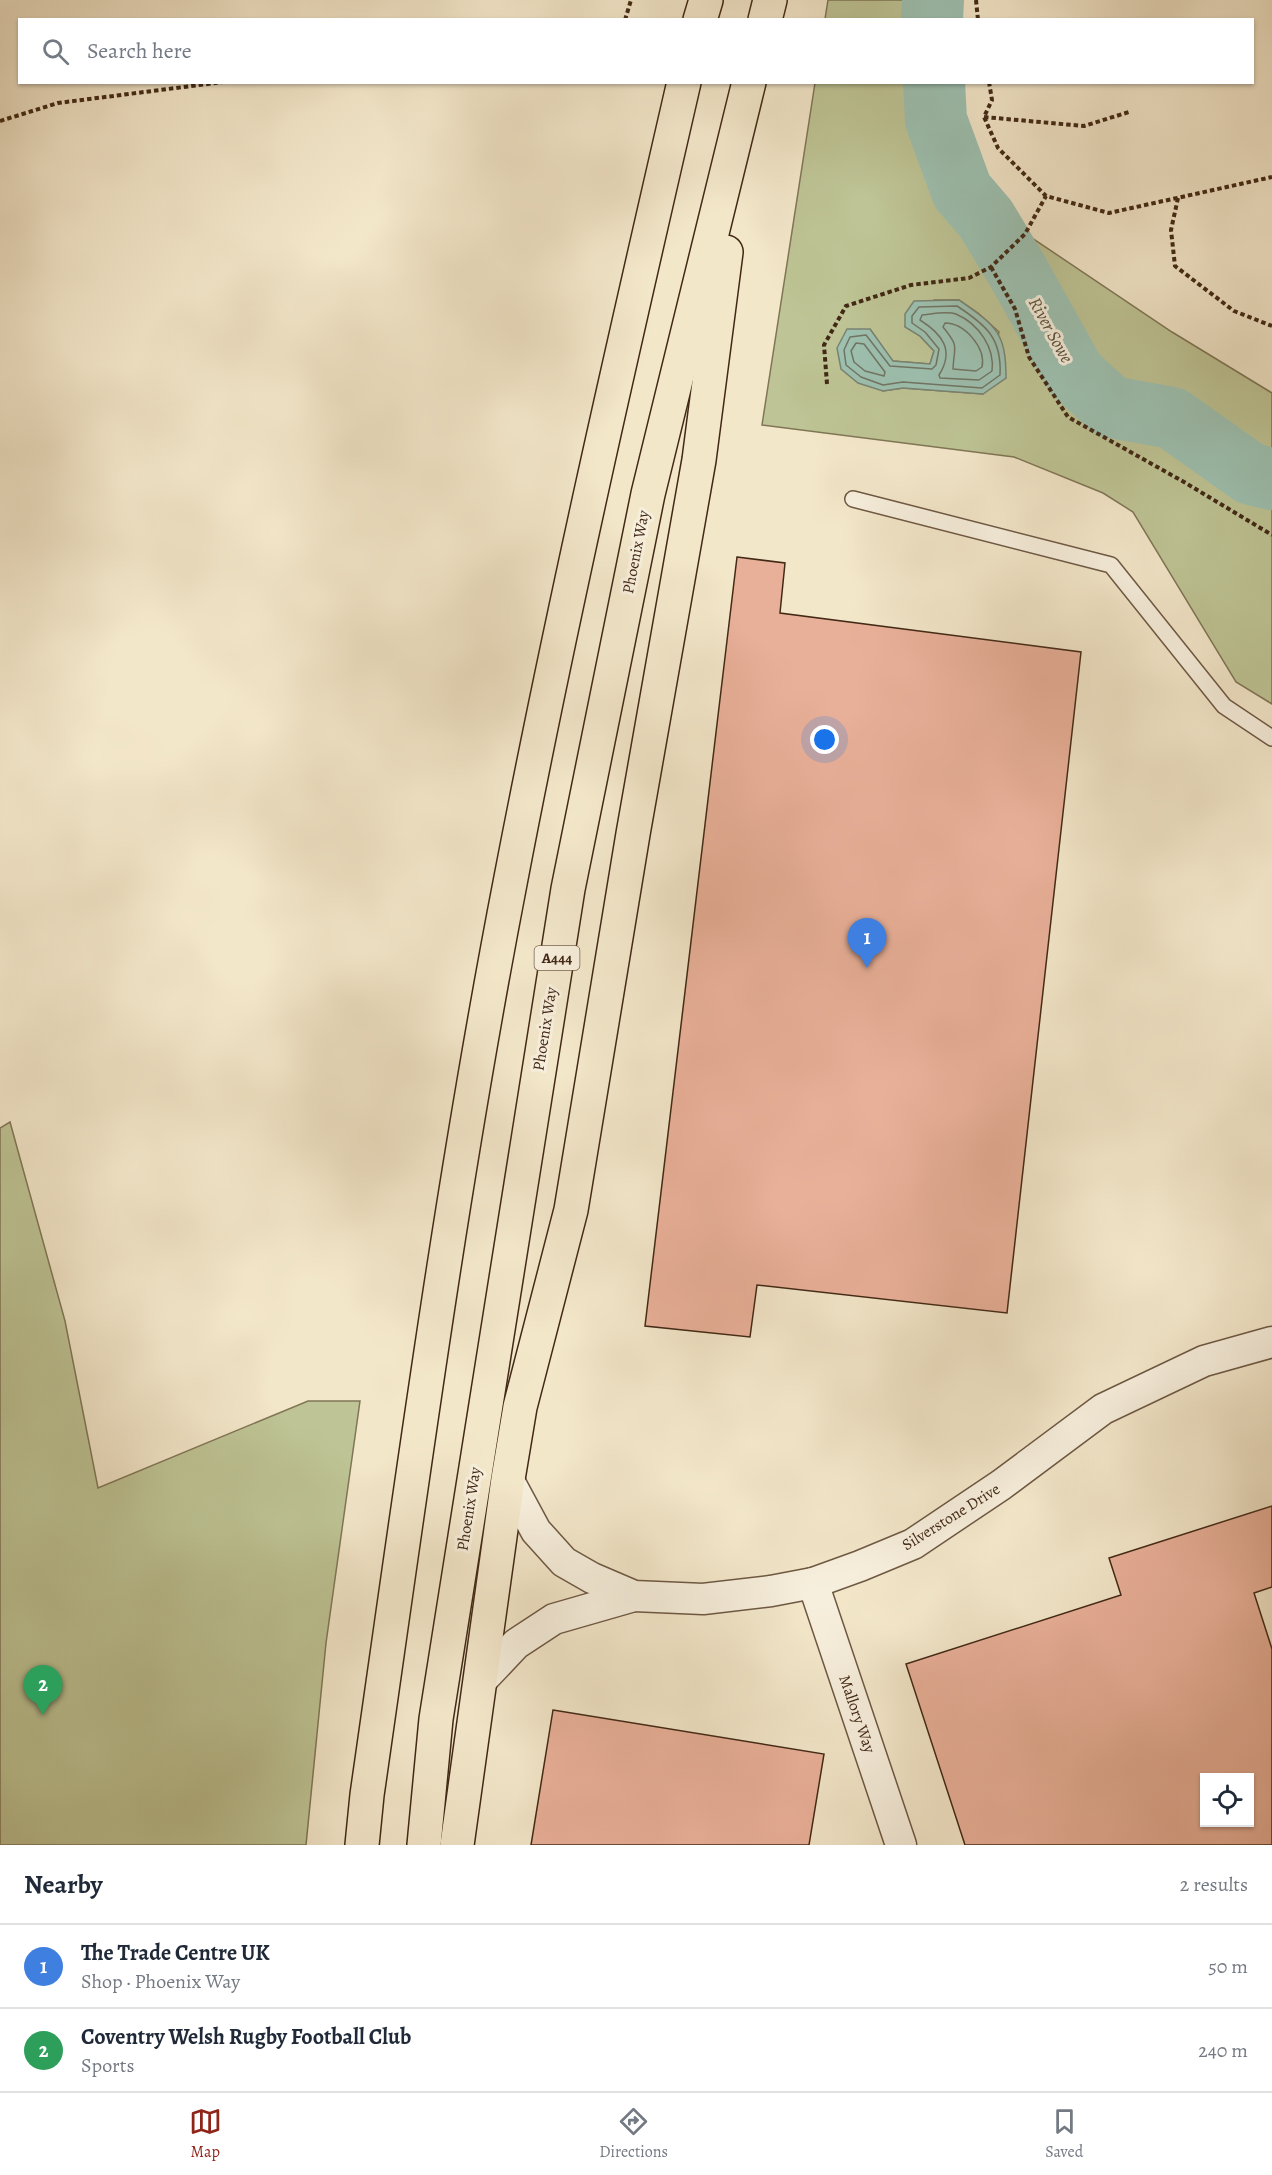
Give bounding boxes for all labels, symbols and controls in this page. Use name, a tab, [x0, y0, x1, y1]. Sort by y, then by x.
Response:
search box	[18, 18, 1254, 84]
icon: search	[39, 35, 72, 68]
text: Search here	[87, 36, 192, 66]
water label: River Sowe	[1023, 293, 1079, 368]
street label: Phoenix Way	[617, 508, 655, 596]
your location	[810, 725, 839, 754]
pin: 1	[848, 918, 886, 968]
road number: A444	[534, 946, 580, 970]
street label: Phoenix Way	[528, 985, 563, 1072]
street label: Phoenix Way	[452, 1465, 487, 1552]
street label: Silverstone Drive	[898, 1478, 1004, 1556]
pin: 2	[24, 1666, 63, 1715]
street label: Mallory Way	[833, 1672, 881, 1757]
map controls	[1200, 1773, 1254, 1827]
button: locate	[1200, 1773, 1254, 1827]
text: Nearby	[24, 1867, 103, 1902]
text: 2 results	[1180, 1871, 1248, 1898]
text: The Trade Centre UK	[81, 1938, 270, 1968]
text: 1	[40, 1953, 47, 1980]
text: 50 m	[1208, 1953, 1248, 1980]
text: Shop · Phoenix Way	[81, 1968, 240, 1995]
text: Coventry Welsh Rugby Football Club	[81, 2022, 411, 2052]
text: 2	[39, 2037, 48, 2064]
text: 240 m	[1198, 2037, 1248, 2064]
text: Sports	[81, 2052, 134, 2079]
tab: Map	[189, 2105, 222, 2163]
tab: Directions	[599, 2105, 668, 2163]
tab: Saved	[1045, 2105, 1083, 2163]

